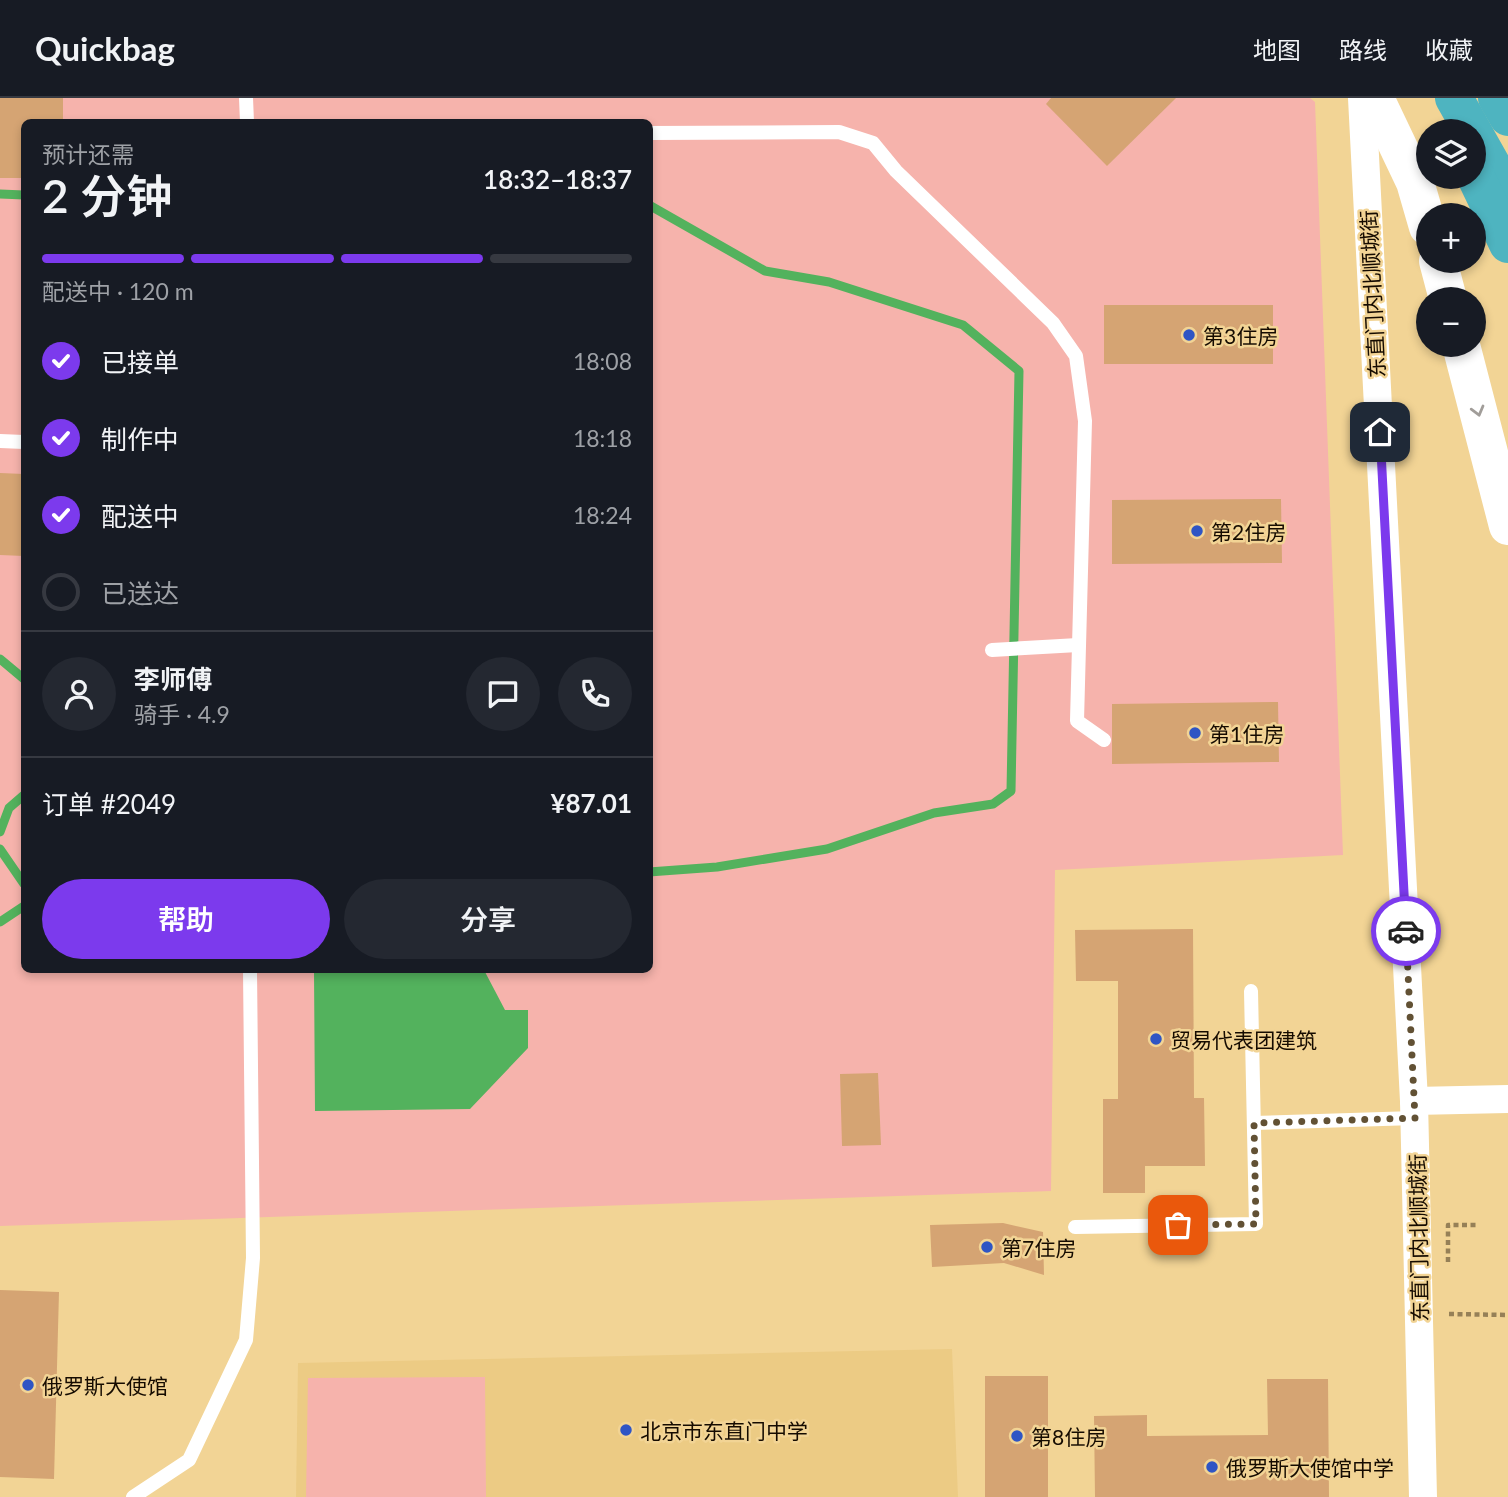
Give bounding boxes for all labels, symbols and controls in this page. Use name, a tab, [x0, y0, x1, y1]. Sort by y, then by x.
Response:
text: Quickbag	[35, 28, 175, 68]
text: 地图	[1253, 35, 1301, 64]
text: 路线	[1339, 35, 1387, 64]
text: 收藏	[1425, 35, 1473, 64]
map controls	[1416, 119, 1486, 357]
button: layers	[1416, 119, 1486, 189]
text: 预计还需	[42, 140, 134, 168]
text: 18:32–18:37	[483, 163, 632, 195]
text: 2 分钟	[42, 168, 172, 223]
button: +	[1416, 203, 1486, 273]
street label: 东直门内北顺城街	[1355, 209, 1389, 379]
text: 配送中 · 120 m	[42, 277, 194, 305]
button: −	[1416, 287, 1486, 357]
place label: 第3住房	[1203, 323, 1278, 348]
marker: 第3住房	[1181, 327, 1197, 343]
icon: check	[42, 342, 80, 380]
text: 已接单	[101, 346, 179, 378]
text: 18:08	[573, 347, 632, 375]
pin	[1350, 402, 1410, 462]
one-way arrow	[1470, 404, 1484, 416]
icon: home	[1361, 413, 1399, 451]
icon: check	[42, 419, 80, 457]
text: 制作中	[101, 423, 179, 455]
text: 18:18	[573, 424, 632, 452]
icon: check	[42, 496, 80, 534]
text: 配送中	[101, 500, 179, 532]
text: 18:24	[573, 501, 632, 529]
place label: 第2住房	[1211, 519, 1286, 544]
marker: 第2住房	[1189, 523, 1205, 539]
text: 已送达	[101, 577, 179, 609]
button: person	[42, 657, 116, 731]
button: chat	[466, 657, 540, 731]
button: phone	[558, 657, 632, 731]
text: 李师傅	[134, 663, 212, 695]
text: 骑手 · 4.9	[134, 700, 230, 728]
place label: 第1住房	[1209, 721, 1284, 746]
marker: 第1住房	[1187, 725, 1203, 741]
text: ¥87.01	[550, 787, 632, 819]
text: 订单 #2049	[42, 788, 176, 820]
button: 帮助	[42, 879, 330, 959]
button: 分享	[344, 879, 632, 959]
courier	[1371, 896, 1441, 966]
icon: car	[1387, 912, 1425, 950]
place label: 贸易代表团建筑	[1170, 1027, 1317, 1052]
marker: 贸易代表团建筑	[1148, 1031, 1164, 1047]
street label: 东直门内北顺城街	[1404, 1154, 1432, 1322]
pin	[1148, 1195, 1208, 1255]
icon: bag	[1159, 1206, 1197, 1244]
place label: 第7住房	[1001, 1235, 1076, 1260]
marker: 第7住房	[979, 1239, 995, 1255]
place label: 俄罗斯大使馆	[42, 1373, 168, 1398]
marker: 俄罗斯大使馆	[20, 1377, 36, 1393]
place label: 北京市东直门中学	[640, 1418, 808, 1443]
marker: 北京市东直门中学	[618, 1422, 634, 1438]
place label: 第8住房	[1031, 1424, 1106, 1449]
marker: 第8住房	[1009, 1428, 1025, 1444]
place label: 俄罗斯大使馆中学	[1226, 1455, 1394, 1480]
marker: 俄罗斯大使馆中学	[1204, 1459, 1220, 1475]

